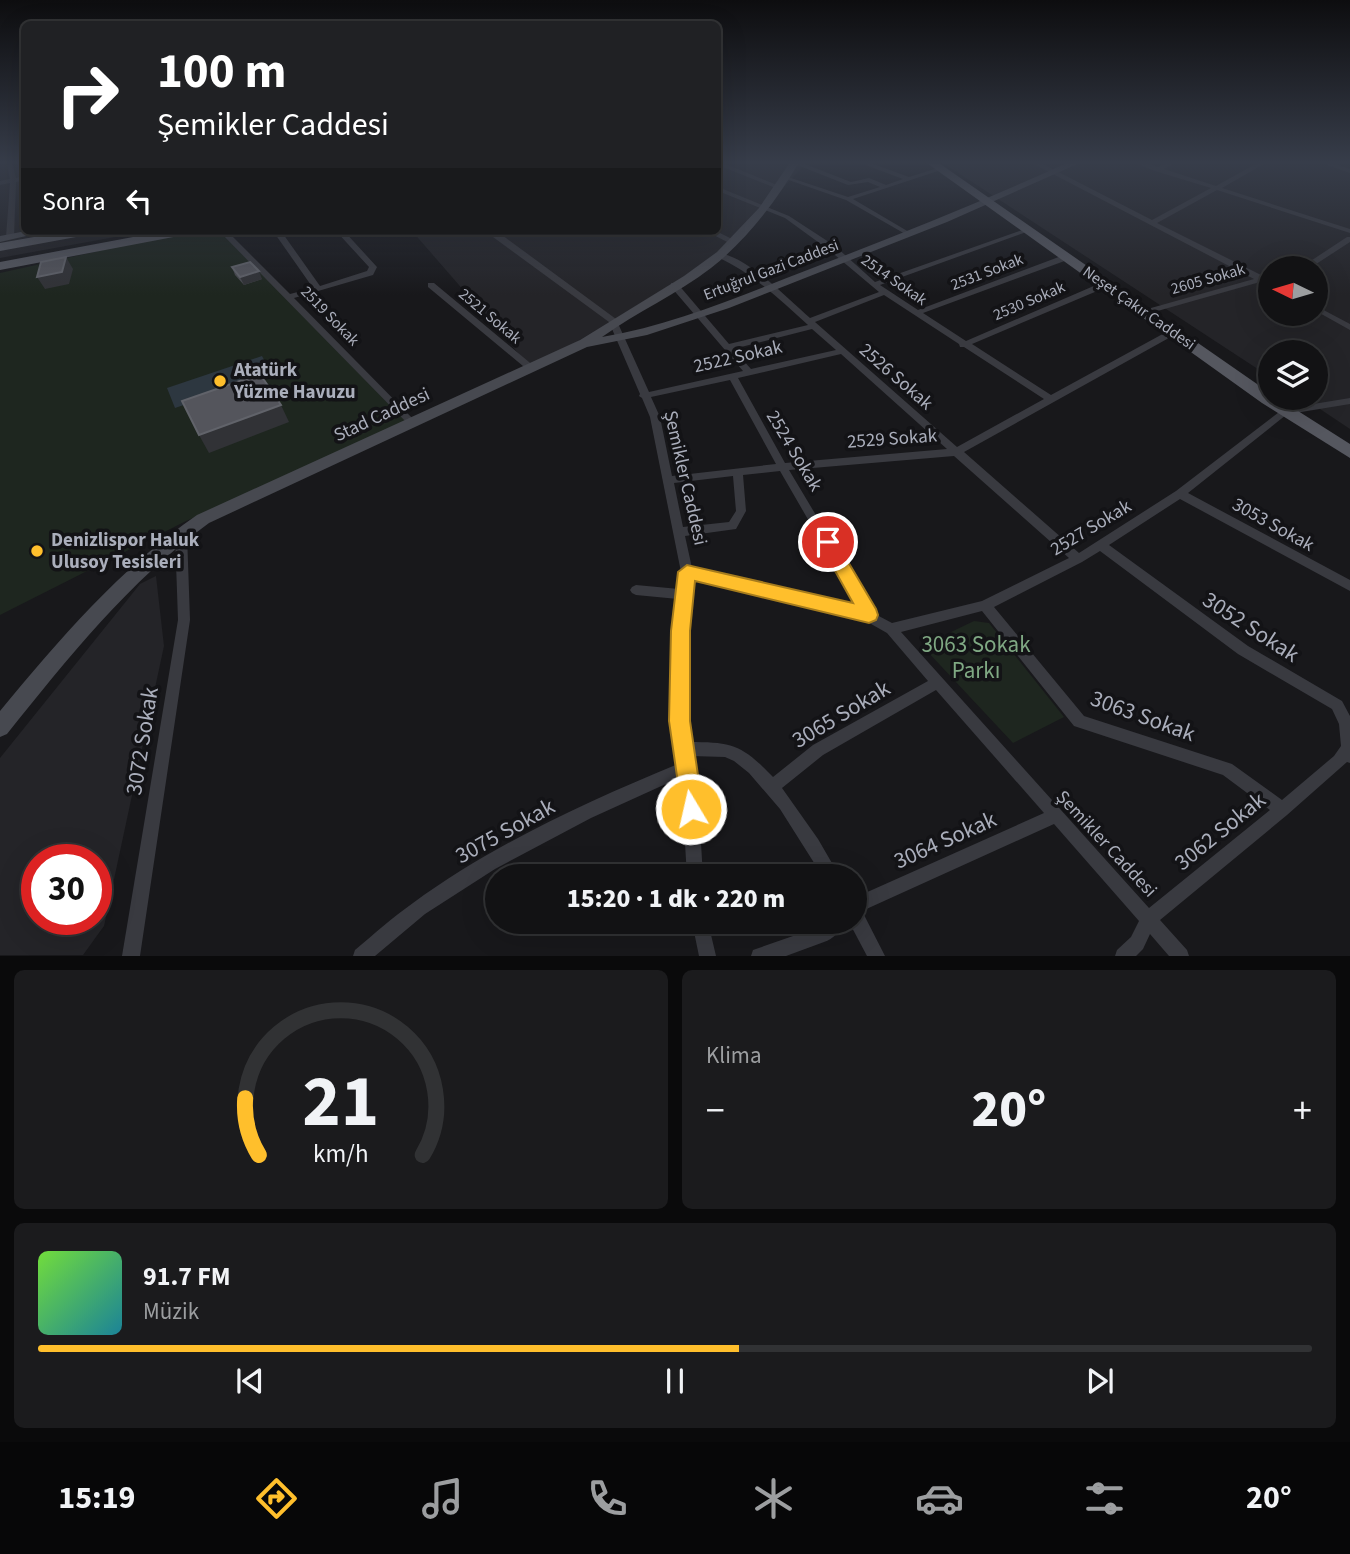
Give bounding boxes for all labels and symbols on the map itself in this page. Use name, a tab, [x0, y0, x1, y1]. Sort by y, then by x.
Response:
street label: Ertuğrul Gazi Caddesi	[700, 234, 842, 306]
street label: 2531 Sokak	[948, 248, 1026, 296]
street label: 2514 Sokak	[857, 249, 931, 311]
north arrow	[1258, 256, 1328, 326]
street label: 2605 Sokak	[1168, 258, 1248, 300]
street label: Neşet Çakır Caddesi	[1078, 261, 1200, 355]
street label: 2530 Sokak	[990, 276, 1068, 326]
street label: 2519 Sokak	[296, 281, 364, 351]
street label: 2521 Sokak	[454, 283, 526, 349]
street label: 2522 Sokak	[691, 334, 786, 380]
street label: 2526 Sokak	[853, 337, 939, 417]
place label: Atatürk Yüzme Havuzu	[233, 357, 356, 406]
marker: Atatürk Yüzme Havuzu	[212, 373, 228, 389]
street label: Stad Caddesi	[330, 381, 434, 449]
street label: 2524 Sokak	[759, 405, 829, 497]
street label: Şemikler Caddesi	[656, 408, 714, 548]
street label: 2529 Sokak	[846, 422, 939, 456]
street label: 3053 Sokak	[1227, 491, 1320, 559]
street label: 2527 Sokak	[1045, 493, 1137, 563]
pin	[798, 512, 858, 572]
place label: Denizlispor Haluk Ulusoy Tesisleri	[51, 527, 200, 576]
marker: Denizlispor Haluk Ulusoy Tesisleri	[29, 543, 45, 559]
street label: 3052 Sokak	[1196, 583, 1306, 671]
park label: 3063 Sokak Parkı	[921, 628, 1031, 687]
street label: 3065 Sokak	[786, 671, 897, 756]
street label: 3063 Sokak	[1086, 682, 1201, 750]
street label: 3072 Sokak	[117, 684, 167, 798]
position arrow	[654, 772, 728, 846]
street label: 3062 Sokak	[1167, 783, 1273, 878]
street label: Şemikler Caddesi	[1049, 784, 1163, 904]
street label: 3075 Sokak	[449, 790, 561, 872]
street label: 3064 Sokak	[888, 802, 1002, 877]
speed limit sign: 30	[21, 844, 112, 935]

